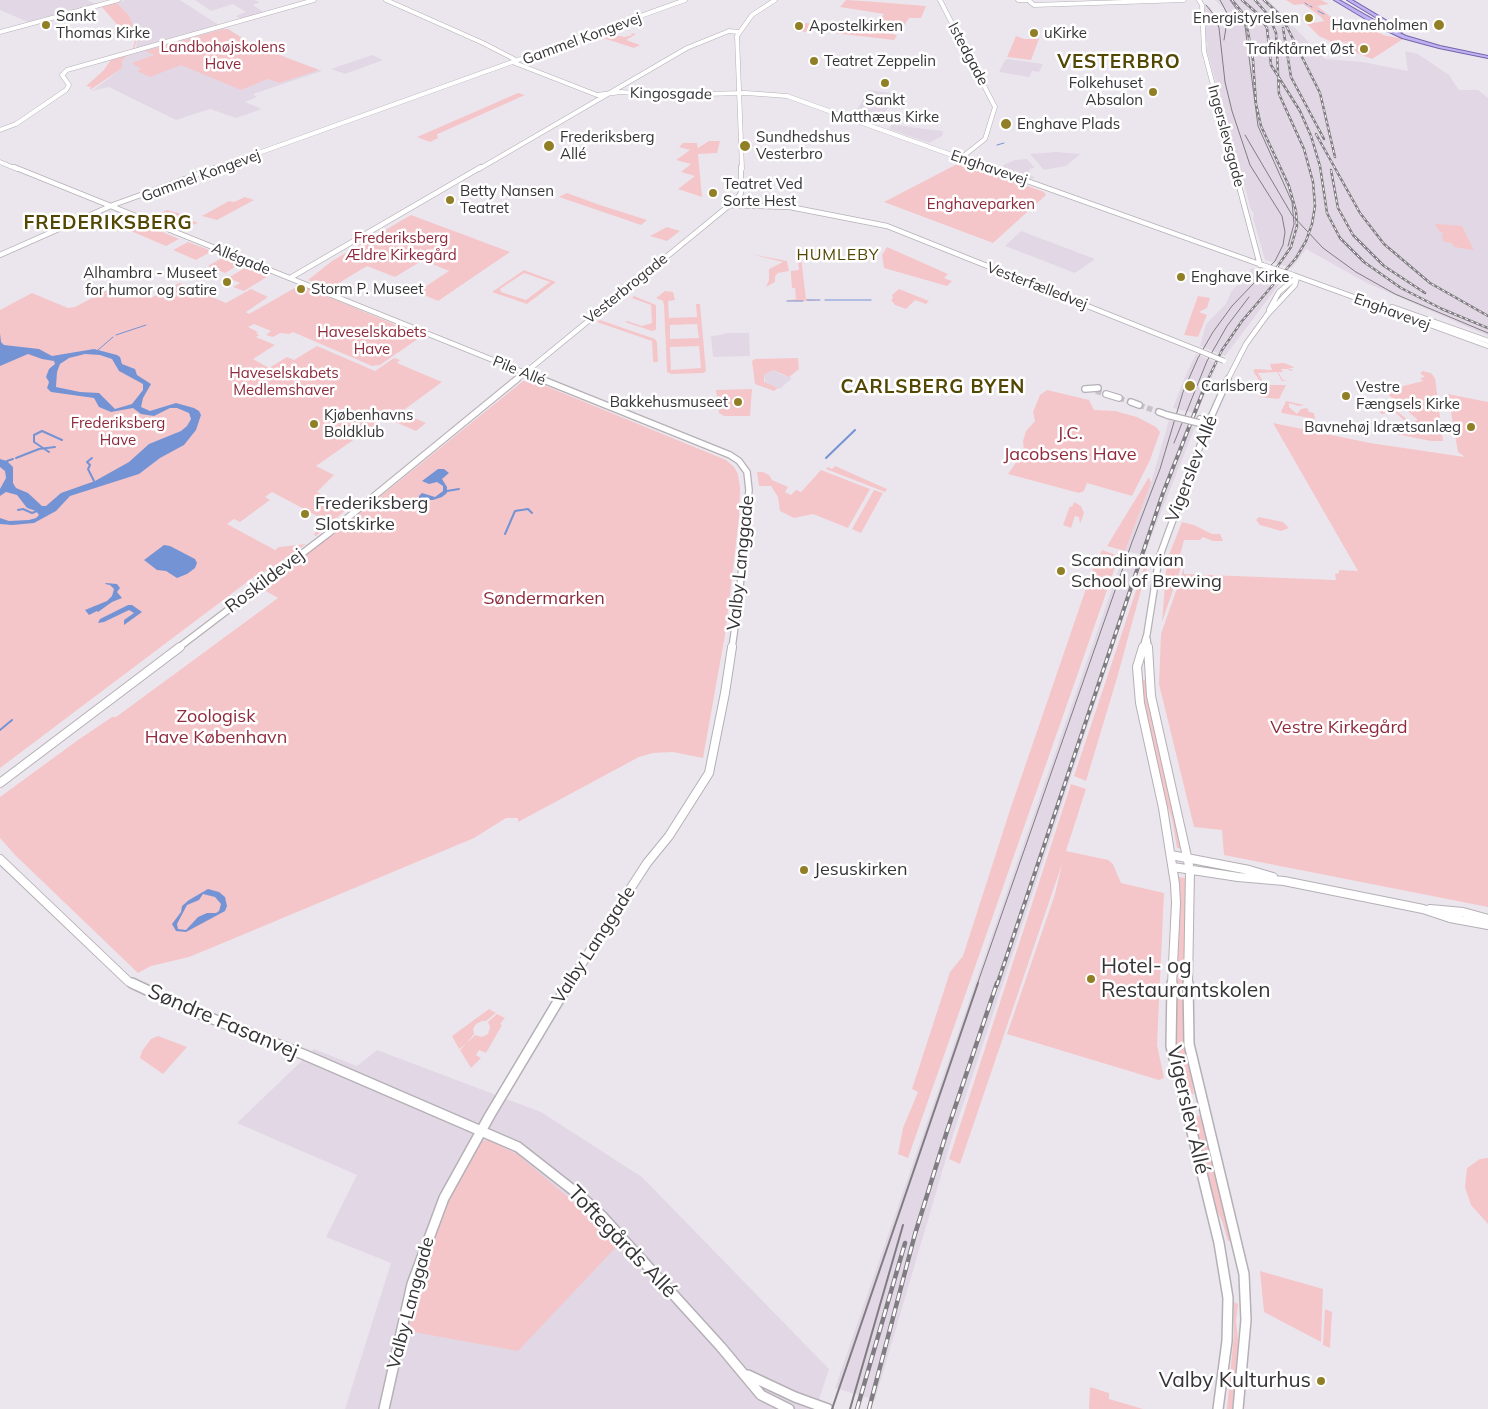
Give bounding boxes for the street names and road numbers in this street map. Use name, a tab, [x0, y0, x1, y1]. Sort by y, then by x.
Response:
street label: Gammel Kongevej	[520, 9, 644, 69]
street label: Istedgade	[944, 19, 992, 89]
street label: Ingerslevsgade	[1204, 83, 1248, 189]
street label: Kingosgade	[630, 84, 712, 104]
street label: Gammel Kongevej	[139, 146, 263, 206]
street label: Enghavevej	[948, 146, 1030, 190]
street label: Allégade	[209, 239, 273, 279]
street label: Vesterbrogade	[581, 250, 671, 328]
street label: Vesterfælledvej	[984, 259, 1090, 313]
street label: Enghavevej	[1351, 290, 1433, 334]
street label: Pile Allé	[490, 352, 548, 390]
street label: Vigerslev Allé	[1162, 413, 1222, 525]
street label: Valby Langgade	[723, 494, 759, 632]
street label: Roskildevej	[221, 544, 309, 618]
street label: Valby Langgade	[548, 882, 640, 1008]
street label: Søndre Fasanvej	[144, 979, 302, 1065]
street label: Vigerslev Allé	[1161, 1043, 1215, 1177]
street label: Toftegårds Allé	[562, 1181, 682, 1303]
street label: Valby Langgade	[383, 1235, 439, 1371]

